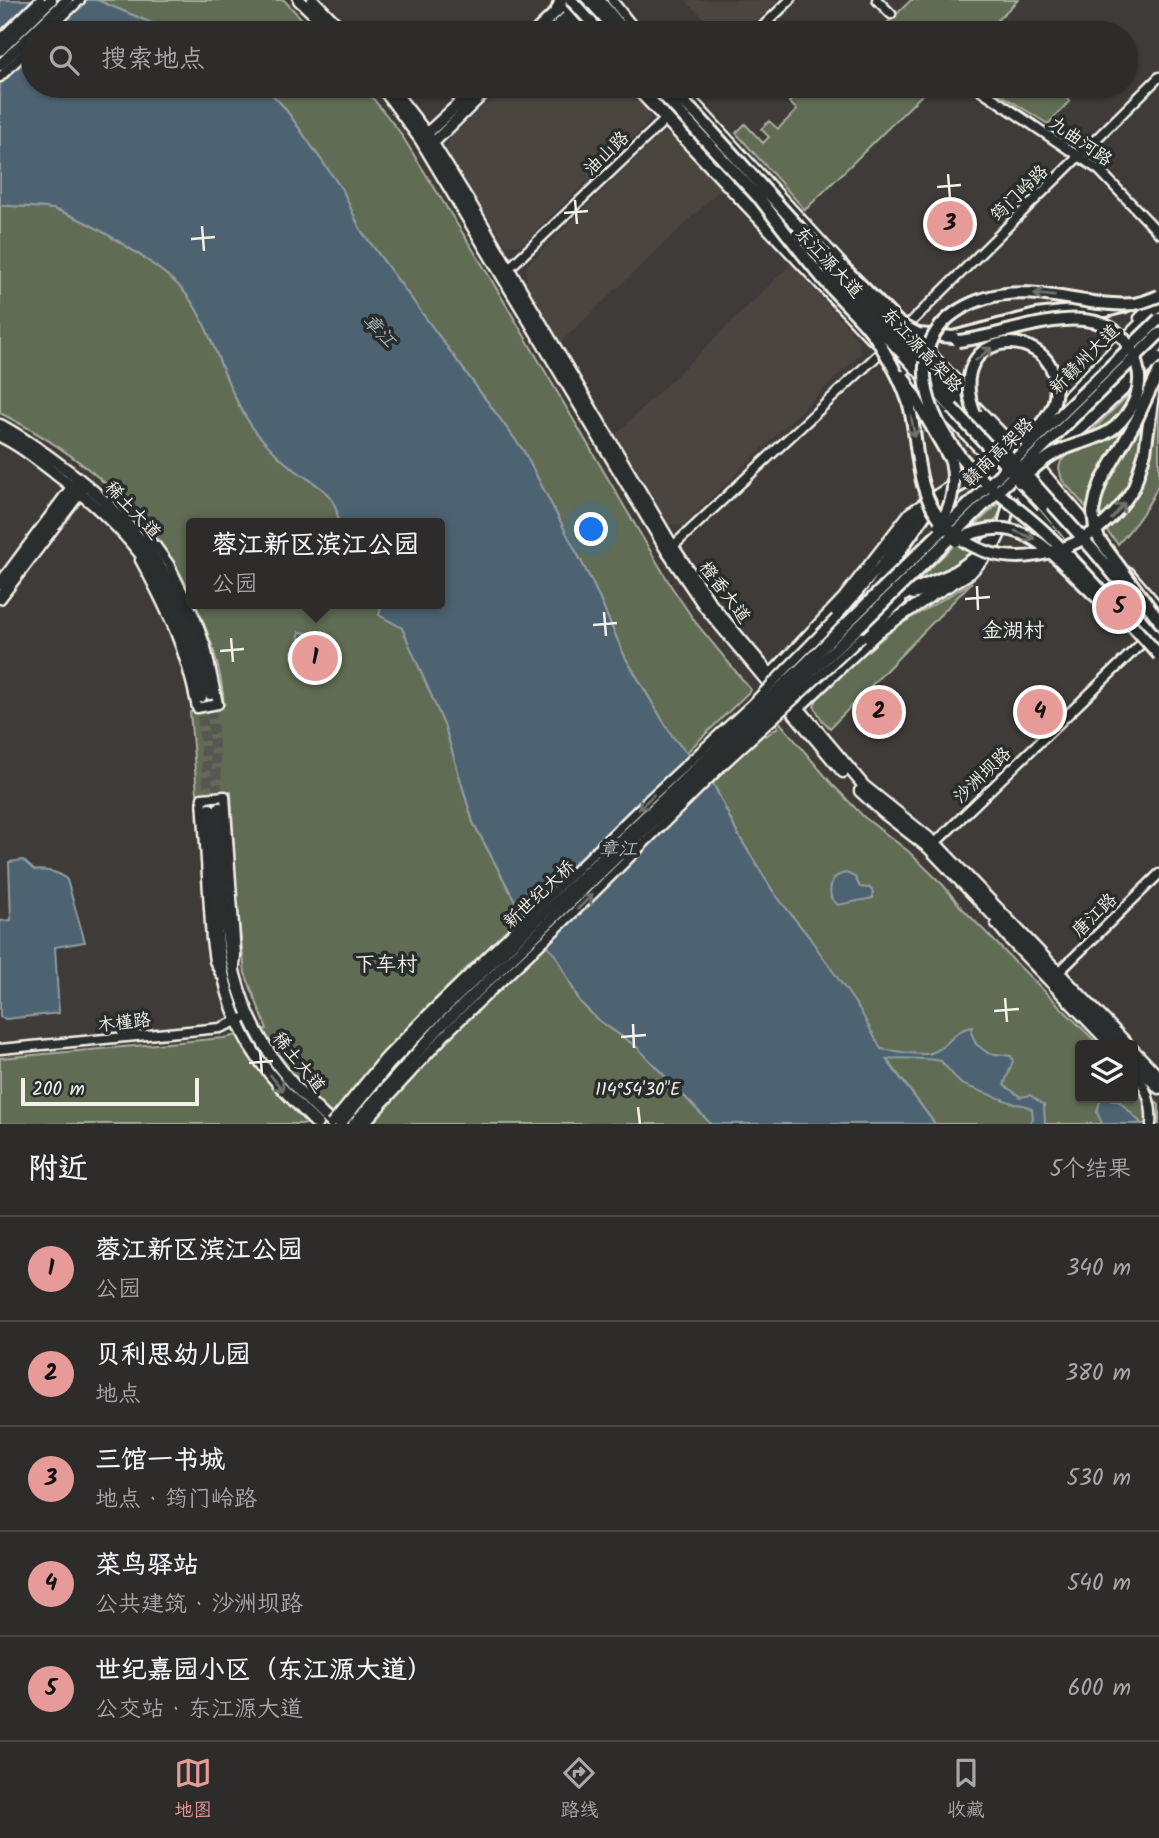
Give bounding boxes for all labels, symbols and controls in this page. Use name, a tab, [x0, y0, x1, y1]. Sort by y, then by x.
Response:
search box	[21, 21, 1138, 98]
text: 搜索地点	[101, 39, 205, 81]
icon: search	[45, 41, 83, 79]
street label: 九曲河路	[1042, 110, 1118, 175]
street label: 油山路	[578, 125, 637, 183]
street label: 筠门岭路	[984, 159, 1056, 230]
pin: 3	[927, 198, 973, 250]
street label: 东江源大道	[787, 220, 869, 306]
one-way arrow	[1033, 288, 1055, 301]
street label: 东江源高架路	[873, 302, 968, 400]
water label: 章江	[355, 307, 403, 356]
street label: 新赣州大道	[1043, 318, 1127, 402]
one-way arrow	[975, 346, 993, 361]
street label: 赣南高架路	[957, 411, 1041, 495]
one-way arrow	[907, 415, 921, 438]
street label: 稀土大道	[97, 475, 167, 547]
one-way arrow	[1110, 503, 1125, 521]
your location	[574, 512, 608, 546]
popup	[186, 518, 445, 609]
text: 蓉江新区滨江公园	[211, 525, 420, 567]
one-way arrow	[1014, 529, 1035, 542]
street label: 橙香大道	[691, 555, 757, 630]
text: 公园	[211, 567, 257, 603]
pin: 5	[1096, 581, 1142, 633]
district label: 金湖村	[982, 615, 1045, 648]
pin: 1	[292, 632, 338, 684]
pin: 2	[856, 686, 902, 738]
pin: 4	[1017, 686, 1063, 738]
street label: 沙洲坝路	[947, 741, 1019, 812]
one-way arrow	[638, 793, 655, 810]
water label: 章江	[599, 835, 638, 865]
street label: 新世纪大桥	[497, 854, 583, 936]
street label: 唐江路	[1066, 887, 1125, 945]
one-way arrow	[576, 893, 593, 910]
district label: 下车村	[355, 949, 418, 982]
street label: 木槿路	[96, 1006, 153, 1041]
street label: 稀土大道	[264, 1026, 332, 1100]
map controls	[1075, 1040, 1138, 1103]
button: layers	[1075, 1040, 1138, 1103]
one-way arrow	[269, 1073, 285, 1091]
scale bar	[21, 1075, 200, 1107]
text: 200 m	[32, 1075, 85, 1105]
text: 114°54'30"E	[595, 1076, 681, 1105]
text: 附近	[28, 1146, 88, 1194]
text: 5个结果	[1050, 1152, 1131, 1188]
text: 蓉江新区滨江公园	[95, 1230, 303, 1272]
text: 1	[48, 1251, 54, 1287]
text: 340 m	[1066, 1251, 1131, 1287]
text: 公园	[95, 1272, 141, 1308]
text: 贝利思幼儿园	[95, 1335, 251, 1377]
text: 2	[44, 1356, 58, 1392]
text: 380 m	[1065, 1356, 1131, 1392]
text: 地点	[95, 1377, 141, 1413]
text: 三馆一书城	[95, 1440, 225, 1482]
text: 3	[45, 1461, 57, 1497]
text: 530 m	[1066, 1461, 1131, 1497]
text: 地点 · 筠门岭路	[95, 1482, 257, 1518]
text: 菜鸟驿站	[95, 1545, 199, 1587]
text: 4	[45, 1566, 57, 1602]
text: 540 m	[1067, 1566, 1131, 1602]
text: 公共建筑 · 沙洲坝路	[95, 1587, 303, 1623]
text: 世纪嘉园小区（东江源大道）	[95, 1650, 433, 1692]
text: 5	[45, 1671, 57, 1707]
text: 600 m	[1068, 1671, 1131, 1707]
text: 公交站 · 东江源大道	[95, 1692, 303, 1728]
tab: 地图	[174, 1754, 212, 1826]
tab: 路线	[560, 1754, 599, 1826]
tab: 收藏	[947, 1754, 985, 1826]

